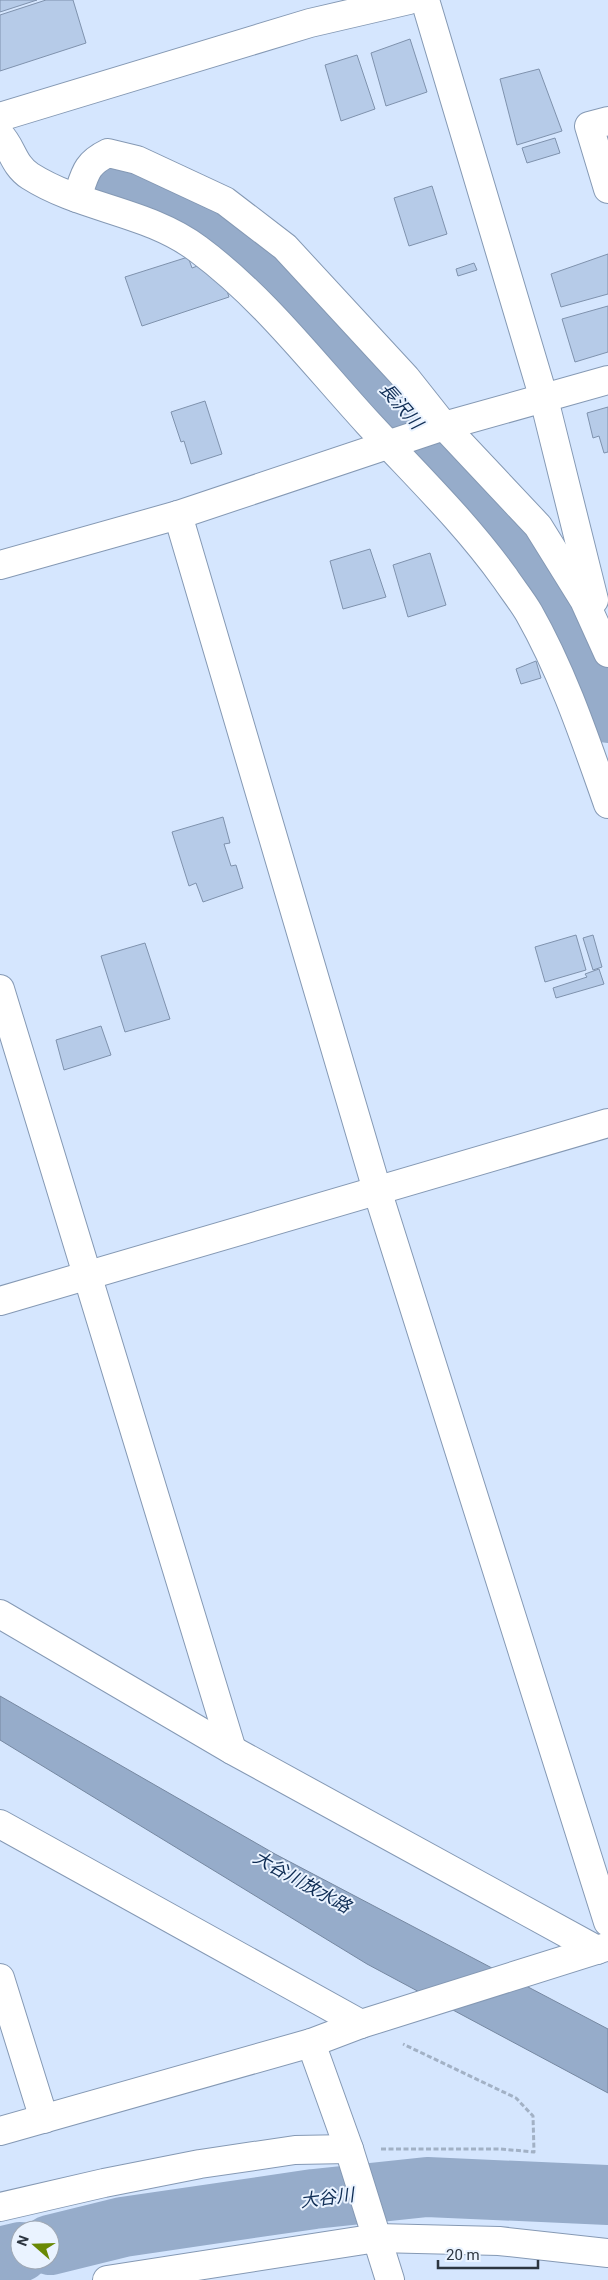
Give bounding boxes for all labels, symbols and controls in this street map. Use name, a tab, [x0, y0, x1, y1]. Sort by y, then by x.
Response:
water label: 長沢川	[376, 378, 428, 434]
water label: 大谷川放水路	[250, 1846, 356, 1918]
water label: 大谷川	[299, 2184, 357, 2211]
north arrow	[10, 2220, 60, 2270]
text: N	[14, 2233, 32, 2248]
scale bar	[438, 2238, 538, 2270]
text: 20 m	[446, 2246, 480, 2264]

